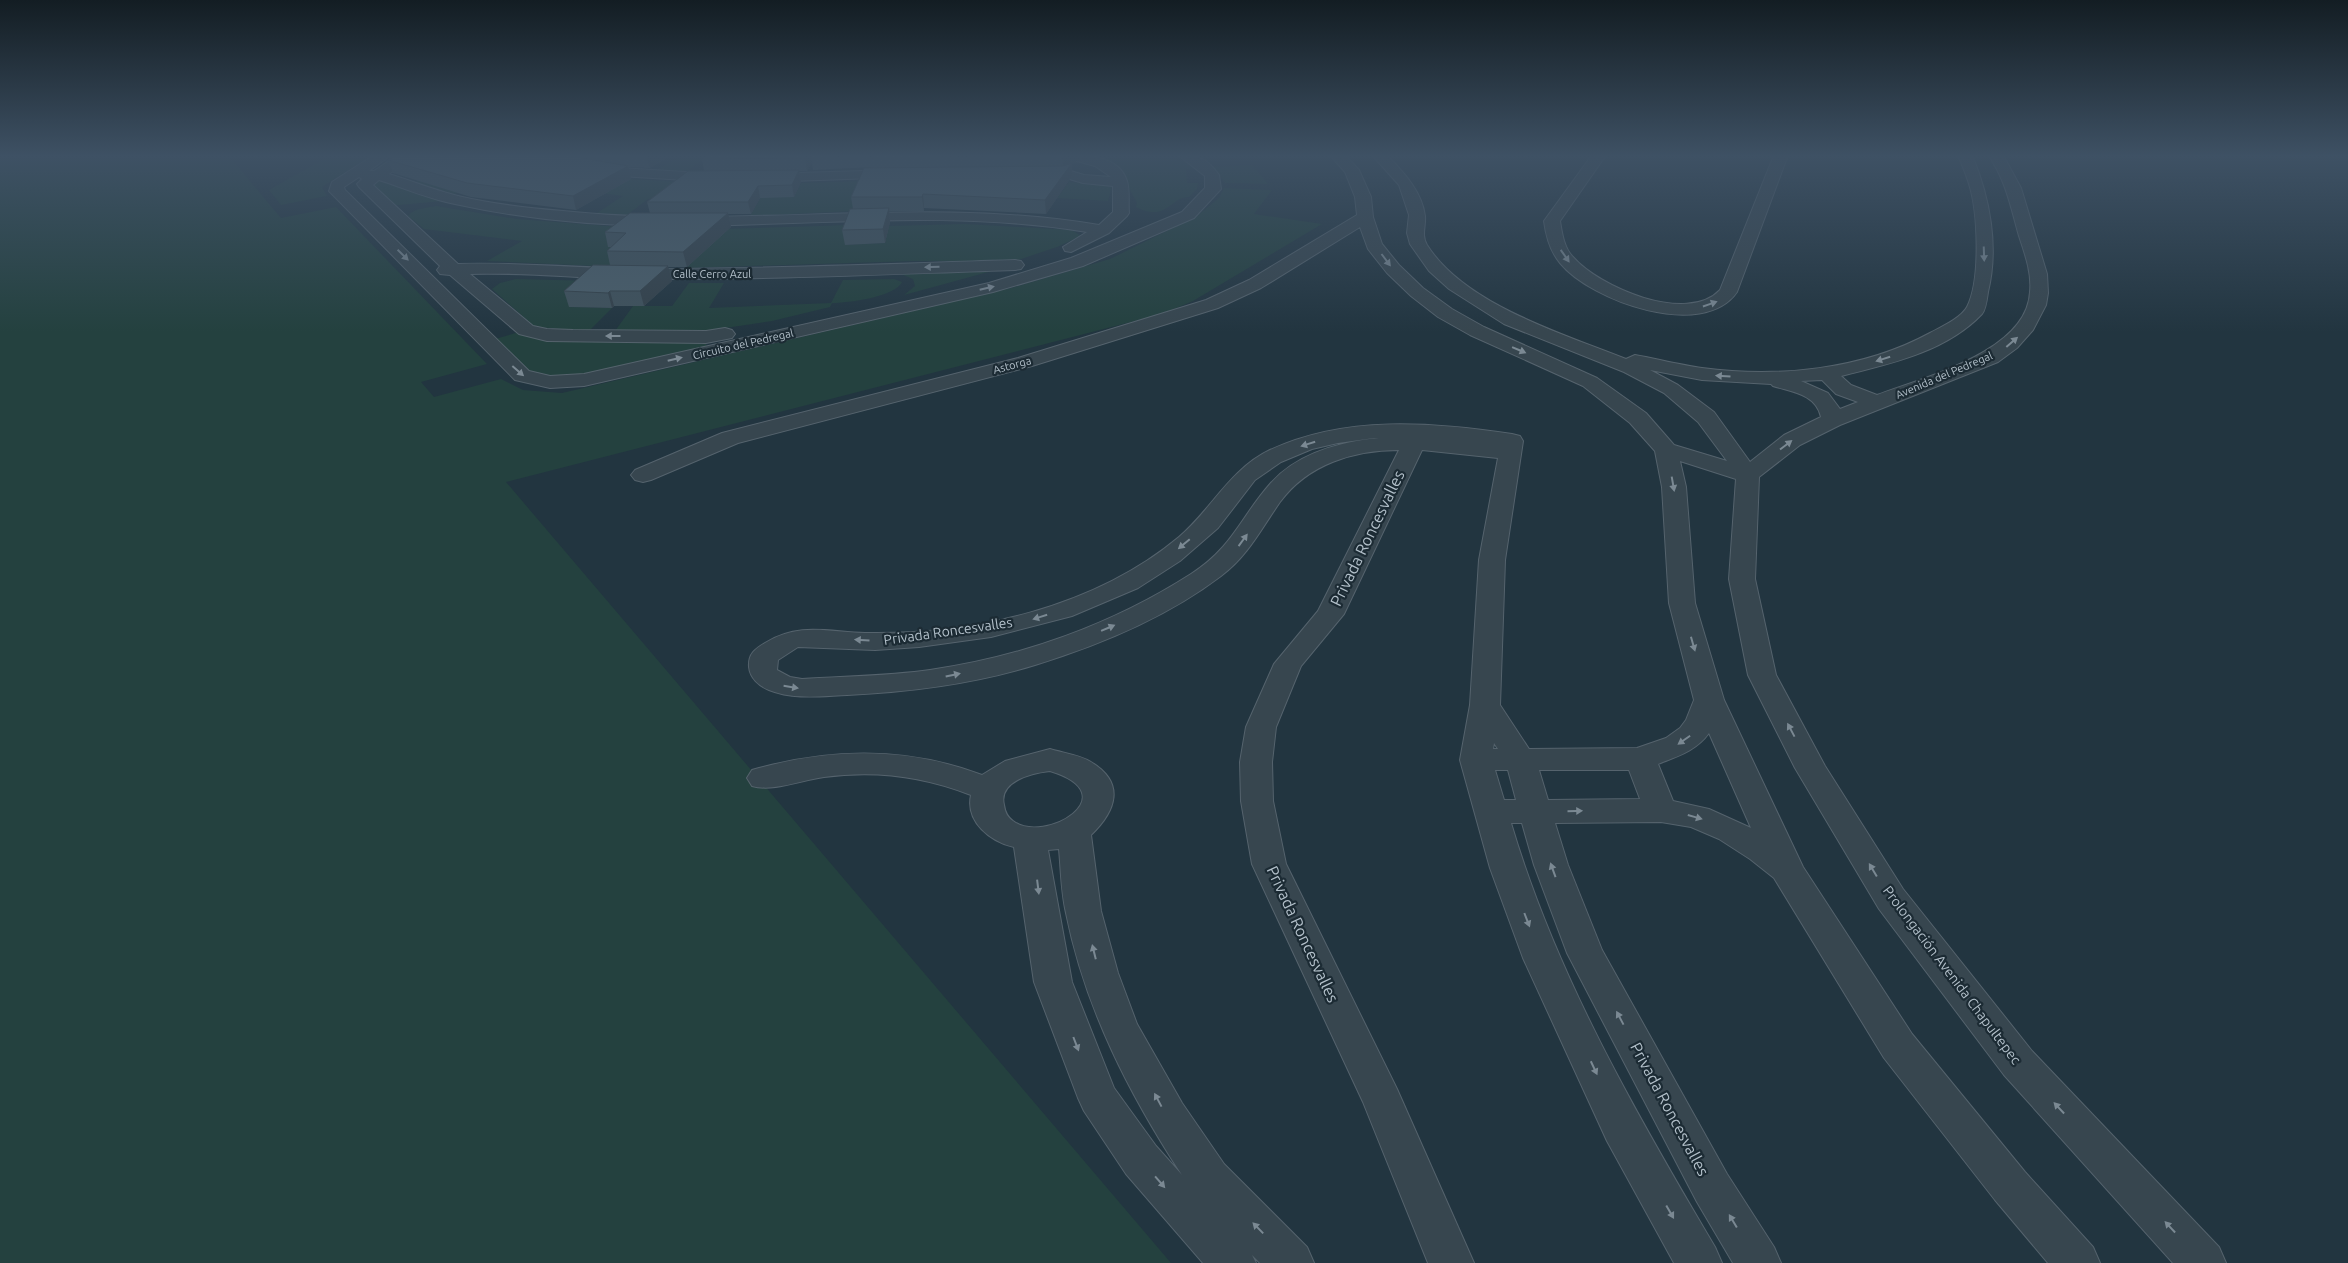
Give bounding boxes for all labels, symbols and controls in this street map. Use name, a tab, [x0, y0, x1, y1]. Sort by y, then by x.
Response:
one-way arrow	[1981, 246, 1989, 262]
one-way arrow	[397, 249, 409, 261]
one-way arrow	[1560, 249, 1570, 263]
one-way arrow	[1380, 253, 1391, 266]
one-way arrow	[923, 263, 939, 271]
street label: Calle Cerro Azul	[673, 268, 751, 280]
one-way arrow	[979, 284, 994, 292]
one-way arrow	[1703, 300, 1718, 308]
street label: Circuito del Pedregal	[692, 327, 795, 361]
one-way arrow	[604, 332, 620, 340]
one-way arrow	[2006, 336, 2019, 347]
one-way arrow	[1512, 347, 1526, 355]
street label: Avenida del Pedregal	[1894, 349, 1994, 401]
street label: Astorga	[992, 354, 1032, 376]
one-way arrow	[667, 355, 682, 363]
one-way arrow	[1875, 355, 1890, 363]
one-way arrow	[511, 365, 524, 376]
one-way arrow	[1714, 371, 1730, 379]
one-way arrow	[1779, 440, 1793, 450]
one-way arrow	[1300, 441, 1315, 449]
street label: Privada Roncesvalles	[1326, 467, 1408, 609]
one-way arrow	[1669, 476, 1677, 492]
one-way arrow	[1238, 533, 1248, 547]
one-way arrow	[1177, 539, 1190, 550]
one-way arrow	[1032, 613, 1047, 621]
street label: Privada Roncesvalles	[883, 614, 1013, 648]
one-way arrow	[1101, 624, 1115, 632]
one-way arrow	[854, 636, 870, 644]
one-way arrow	[1690, 637, 1698, 652]
one-way arrow	[945, 670, 961, 678]
one-way arrow	[783, 683, 799, 691]
one-way arrow	[1787, 723, 1795, 737]
one-way arrow	[1677, 735, 1691, 745]
one-way arrow	[1567, 807, 1583, 815]
one-way arrow	[1688, 814, 1703, 822]
street label: Privada Roncesvalles	[1263, 863, 1343, 1005]
one-way arrow	[1549, 863, 1556, 878]
one-way arrow	[1869, 864, 1878, 877]
one-way arrow	[1034, 880, 1042, 896]
street label: Prolongación Avenida Chapultepec	[1880, 883, 2025, 1068]
one-way arrow	[1523, 913, 1531, 928]
one-way arrow	[1090, 944, 1098, 959]
one-way arrow	[1616, 1011, 1624, 1025]
one-way arrow	[1073, 1037, 1080, 1052]
street label: Privada Roncesvalles	[1627, 1039, 1713, 1179]
one-way arrow	[1590, 1061, 1598, 1075]
one-way arrow	[1154, 1093, 1162, 1108]
one-way arrow	[2054, 1102, 2065, 1114]
one-way arrow	[1154, 1176, 1166, 1188]
one-way arrow	[1666, 1204, 1674, 1219]
one-way arrow	[1728, 1215, 1737, 1228]
one-way arrow	[1252, 1222, 1264, 1234]
one-way arrow	[2164, 1222, 2176, 1234]

